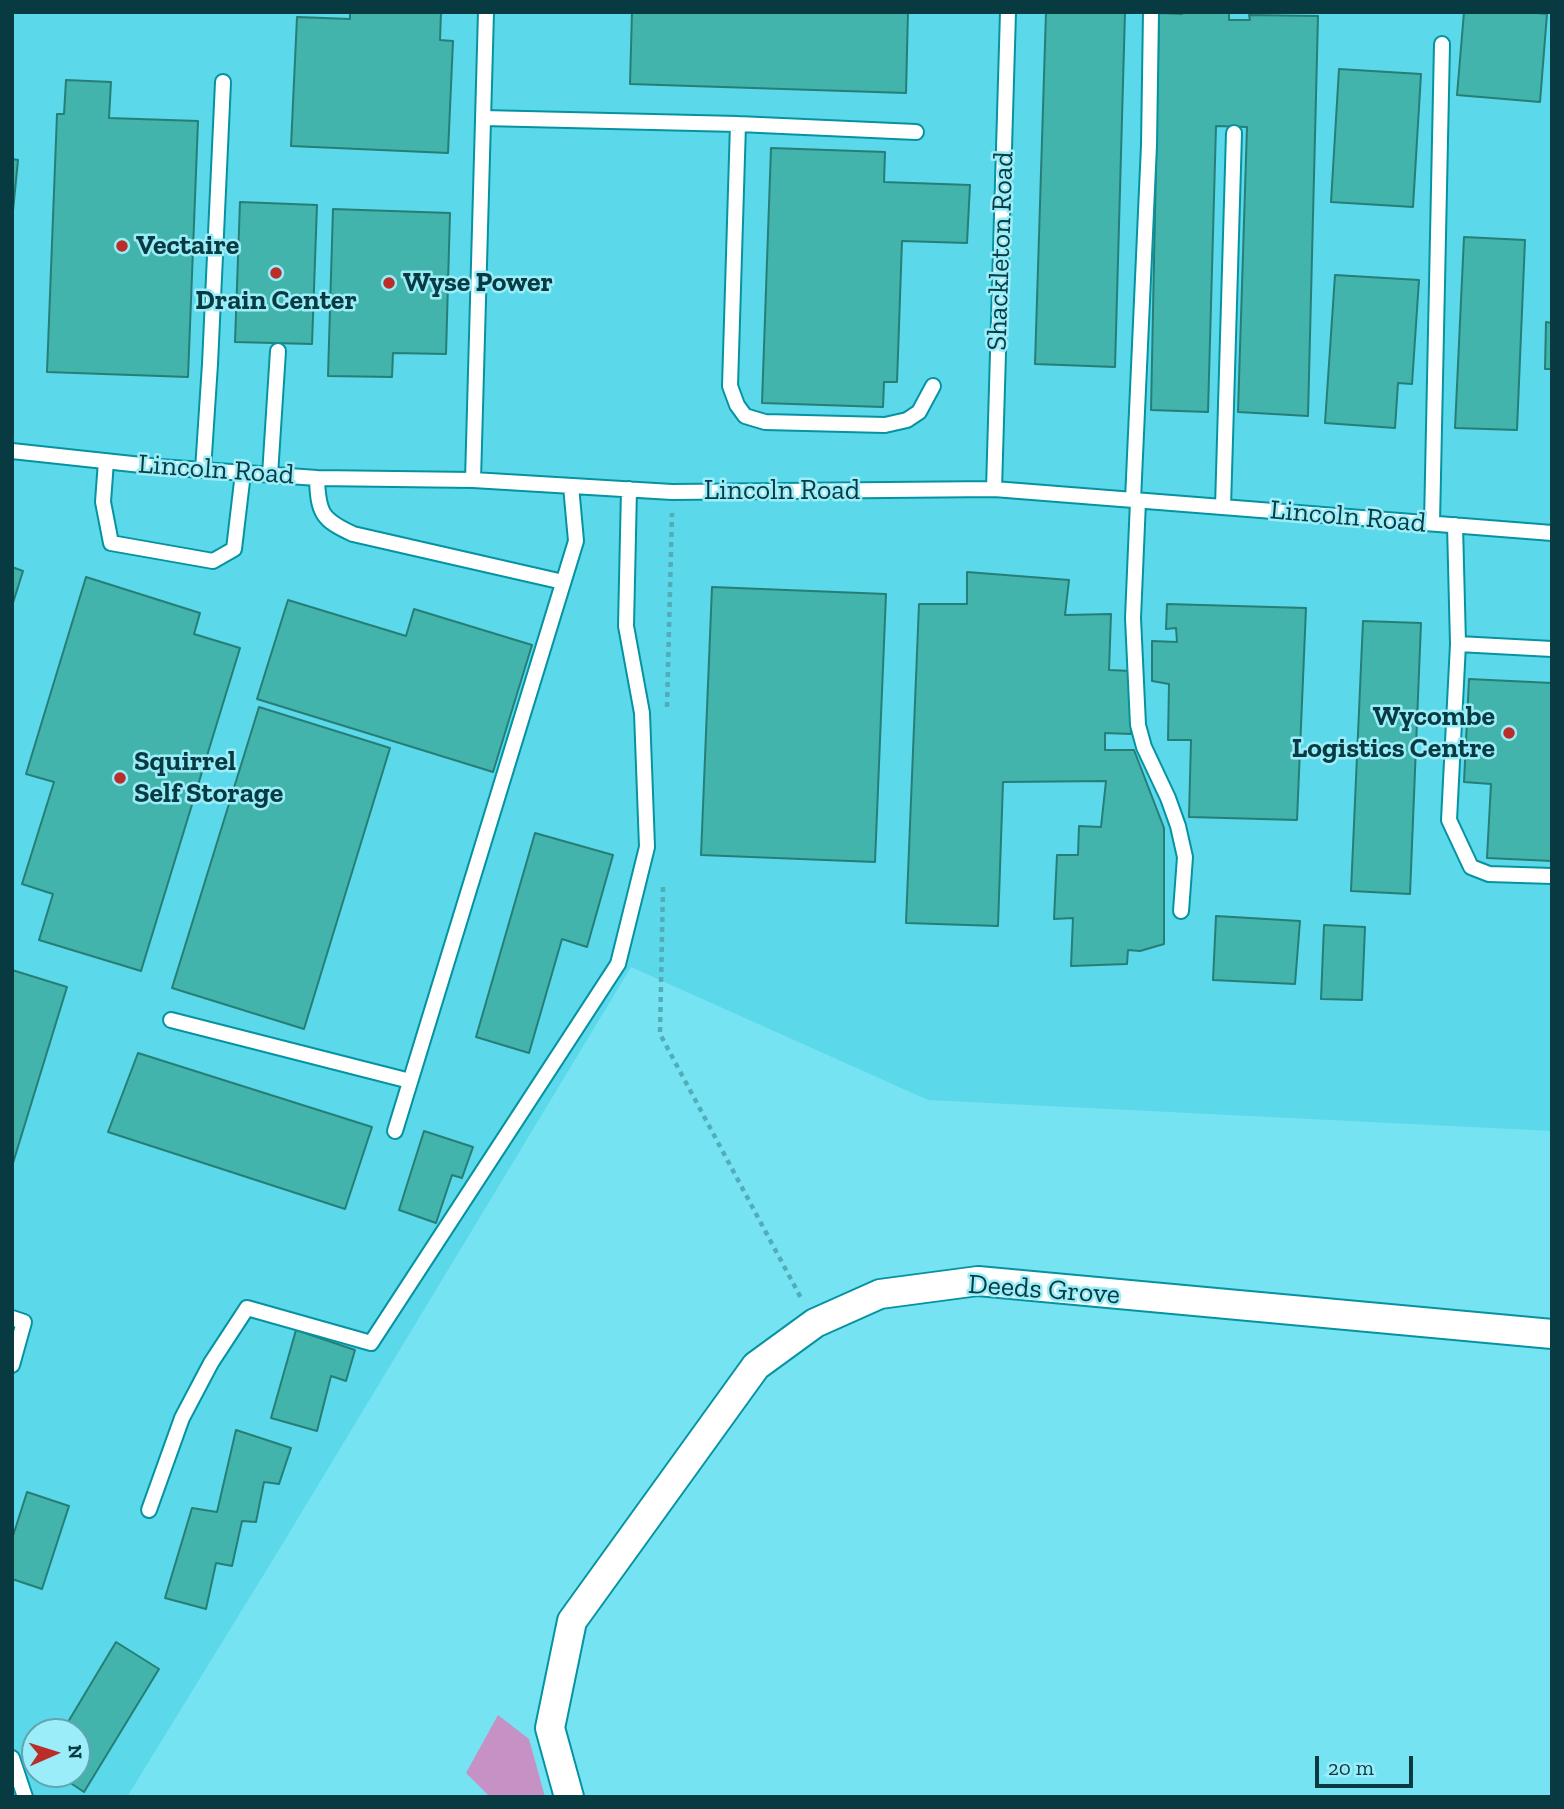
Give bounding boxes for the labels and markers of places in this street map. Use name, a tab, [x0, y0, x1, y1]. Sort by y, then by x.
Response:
place label: Vectaire	[136, 229, 239, 263]
marker: Vectaire	[114, 238, 130, 254]
marker: Drain Center	[268, 265, 284, 281]
place label: Wyse Power	[403, 266, 553, 300]
marker: Wyse Power	[381, 275, 397, 291]
place label: Drain Center	[195, 284, 357, 318]
place label: Wycombe Logistics Centre	[1292, 700, 1495, 766]
marker: Wycombe Logistics Centre	[1501, 725, 1517, 741]
place label: Squirrel Self Storage	[134, 745, 283, 811]
marker: Squirrel Self Storage	[112, 770, 128, 786]

